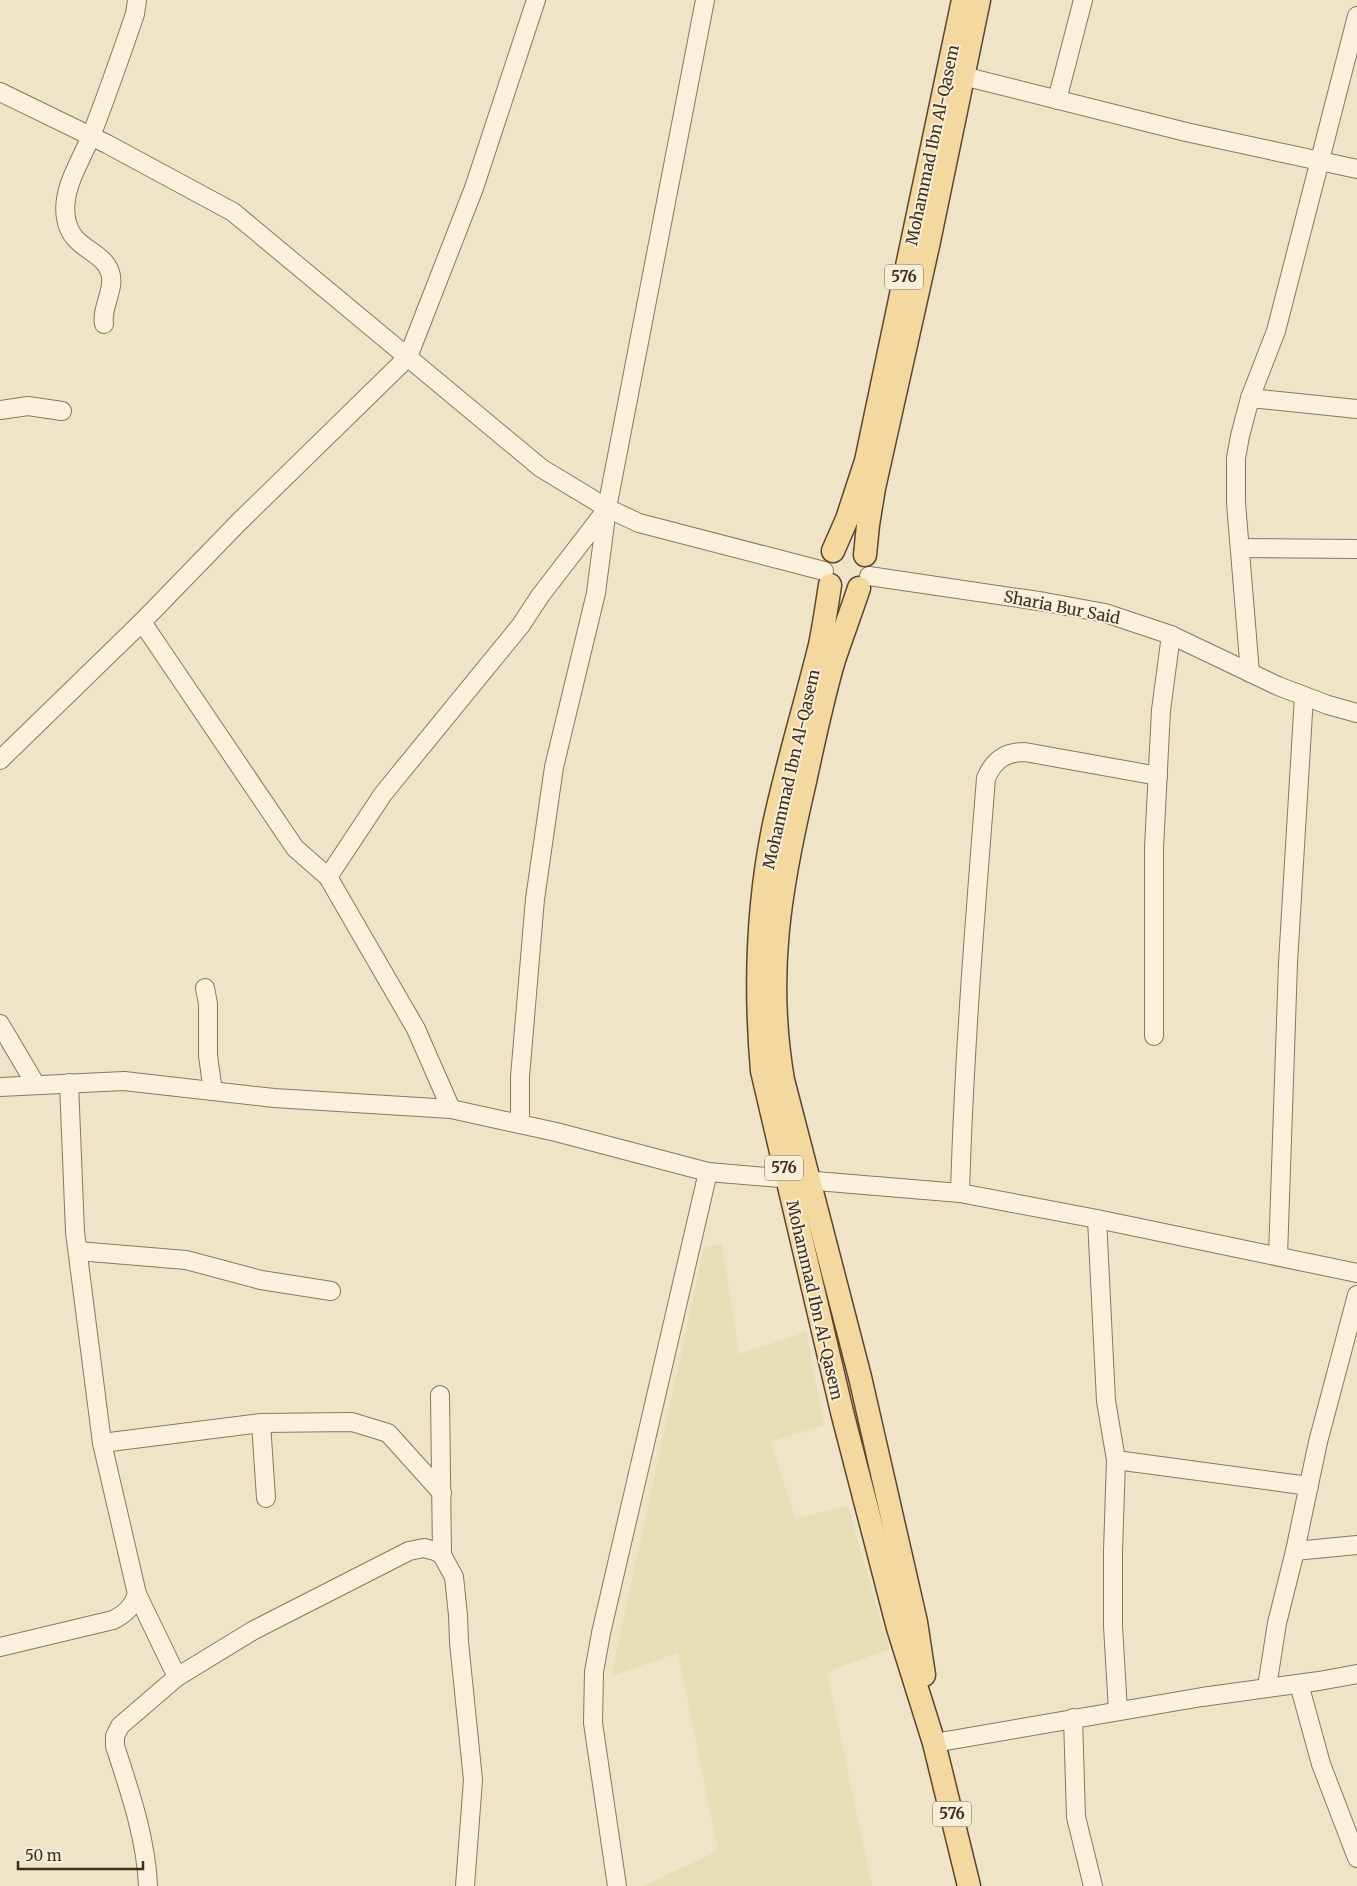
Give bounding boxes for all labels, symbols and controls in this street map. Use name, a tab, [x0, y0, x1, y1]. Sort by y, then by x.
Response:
street label: Mohammad Ibn Al-Qasem	[901, 43, 963, 247]
road number: 576	[885, 264, 923, 290]
street label: Sharia Bur Said	[1002, 586, 1122, 628]
street label: Mohammad Ibn Al-Qasem	[758, 667, 824, 871]
road number: 576	[765, 1156, 803, 1180]
street label: Mohammad Ibn Al-Qasem	[782, 1198, 848, 1402]
road number: 576	[933, 1802, 971, 1826]
scale bar	[18, 1838, 142, 1870]
text: 50 m	[25, 1846, 62, 1865]

